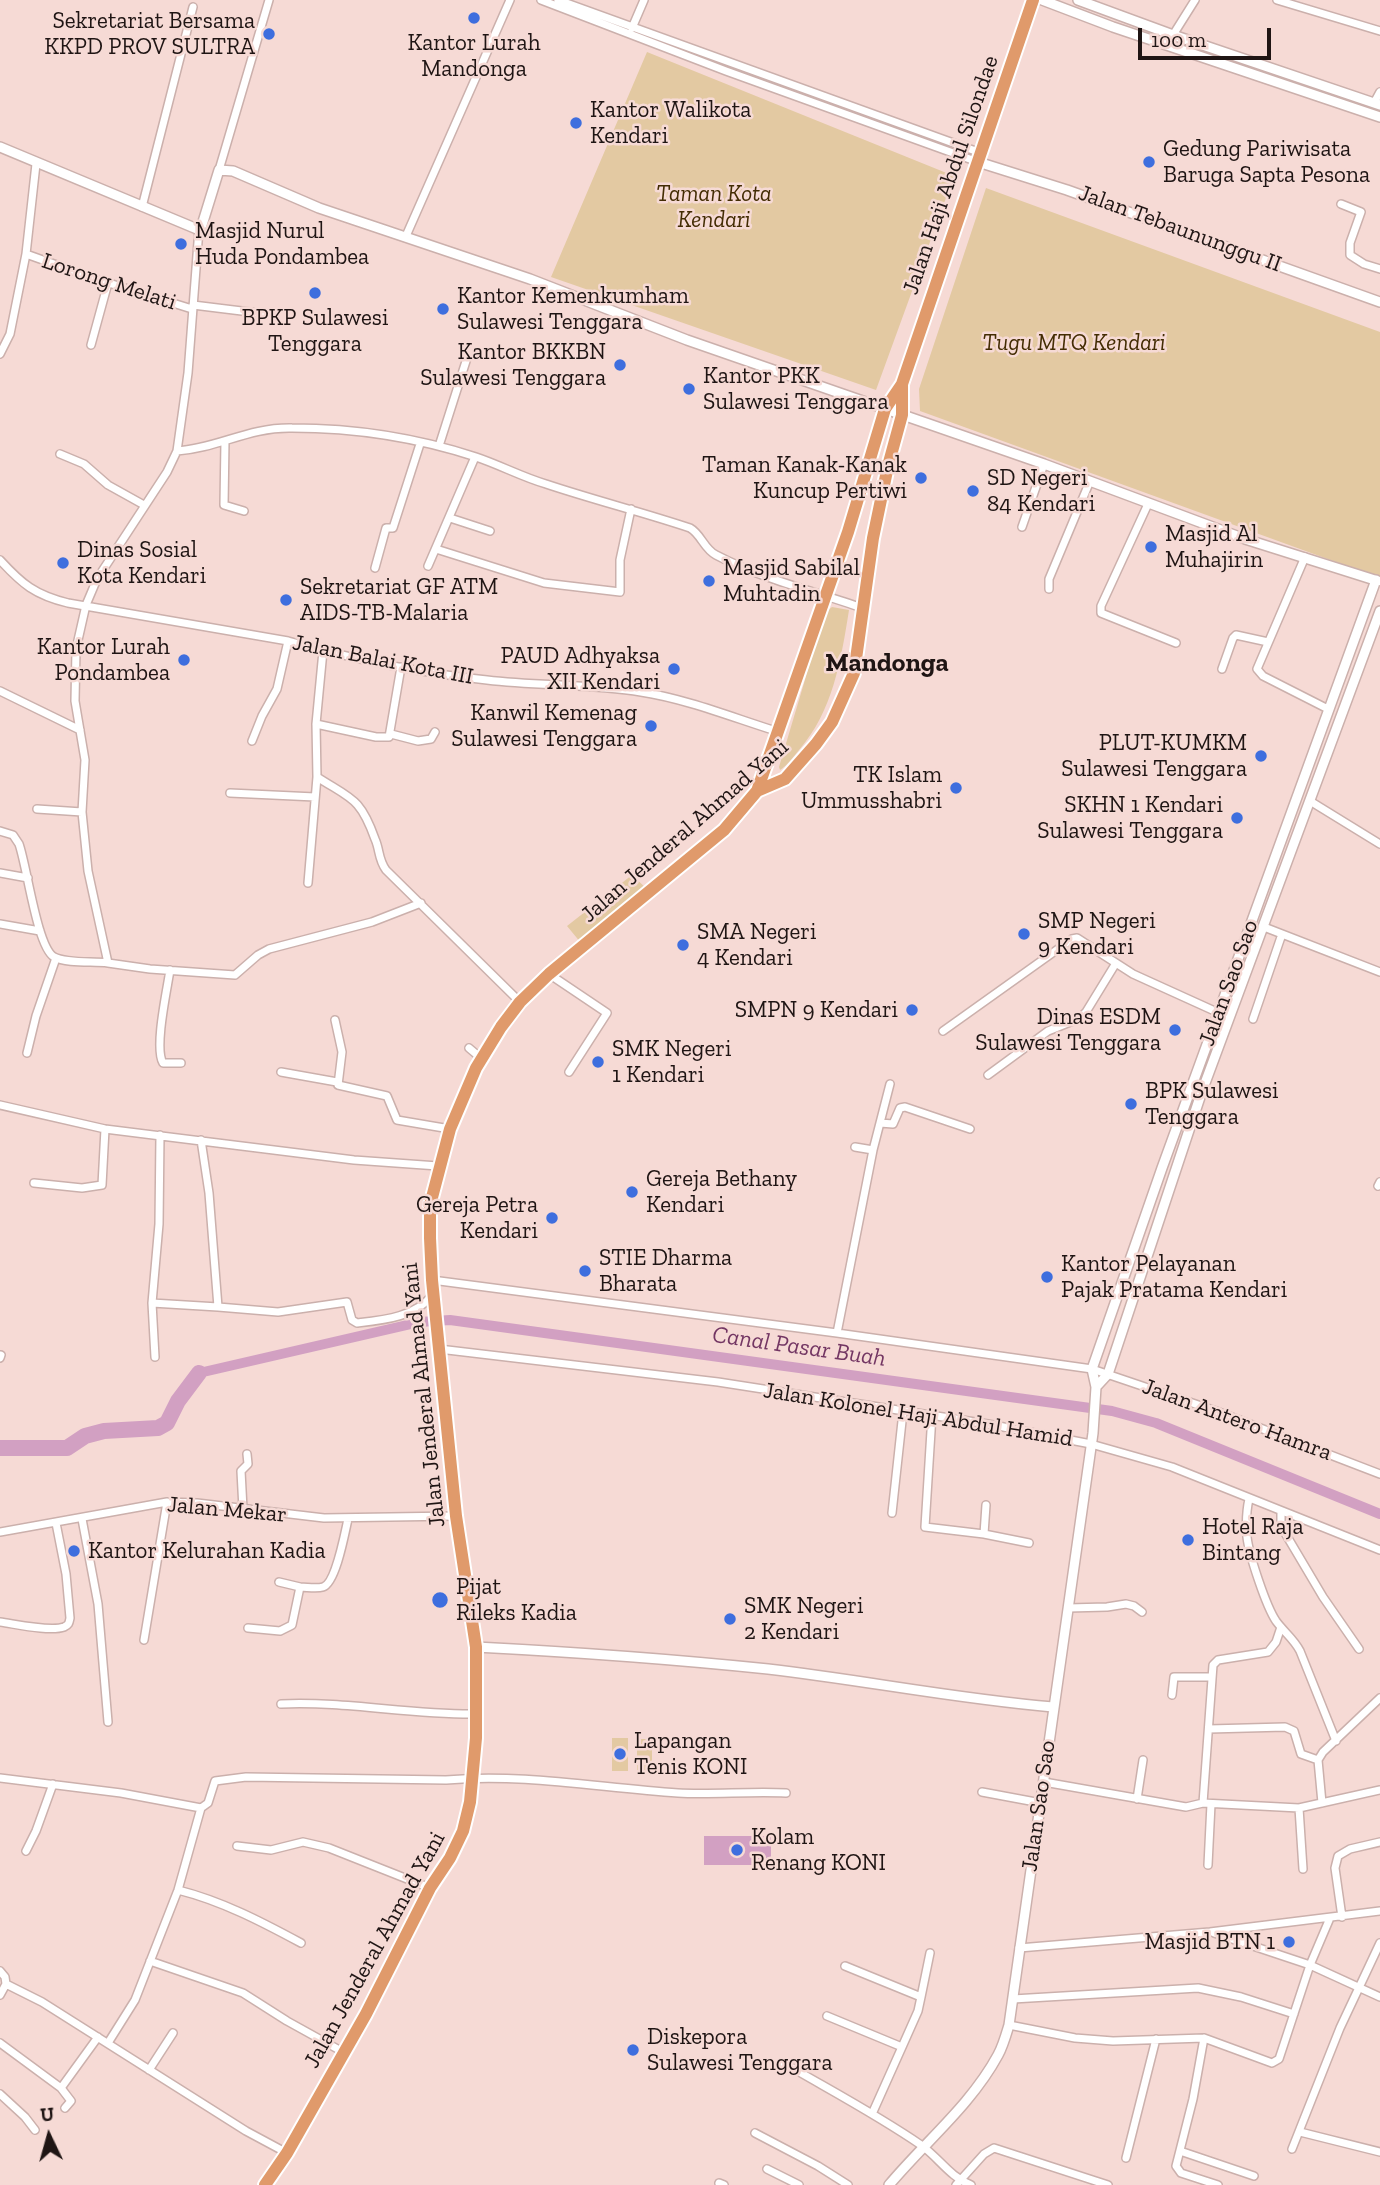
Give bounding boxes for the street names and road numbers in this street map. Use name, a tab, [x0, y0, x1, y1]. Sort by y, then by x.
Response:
street label: Jalan Haji Abdul Silondae	[897, 52, 1005, 298]
street label: Jalan Tebaununggu II	[1075, 179, 1285, 279]
street label: Lorong Melati	[38, 247, 180, 317]
street label: Jalan Balai Kota III	[290, 629, 476, 691]
street label: Jalan Jenderal Ahmad Yani	[576, 733, 794, 929]
street label: Jalan Sao Sao	[1193, 916, 1265, 1050]
street label: Jalan Jenderal Ahmad Yani	[396, 1261, 452, 1529]
street label: Jalan Antero Hamra	[1139, 1373, 1335, 1467]
street label: Jalan Kolonel Haji Abdul Hamid	[761, 1377, 1075, 1453]
street label: Jalan Mekar	[166, 1491, 288, 1529]
street label: Jalan Sao Sao	[1016, 1739, 1062, 1873]
street label: Jalan Jenderal Ahmad Yani	[298, 1827, 452, 2073]

